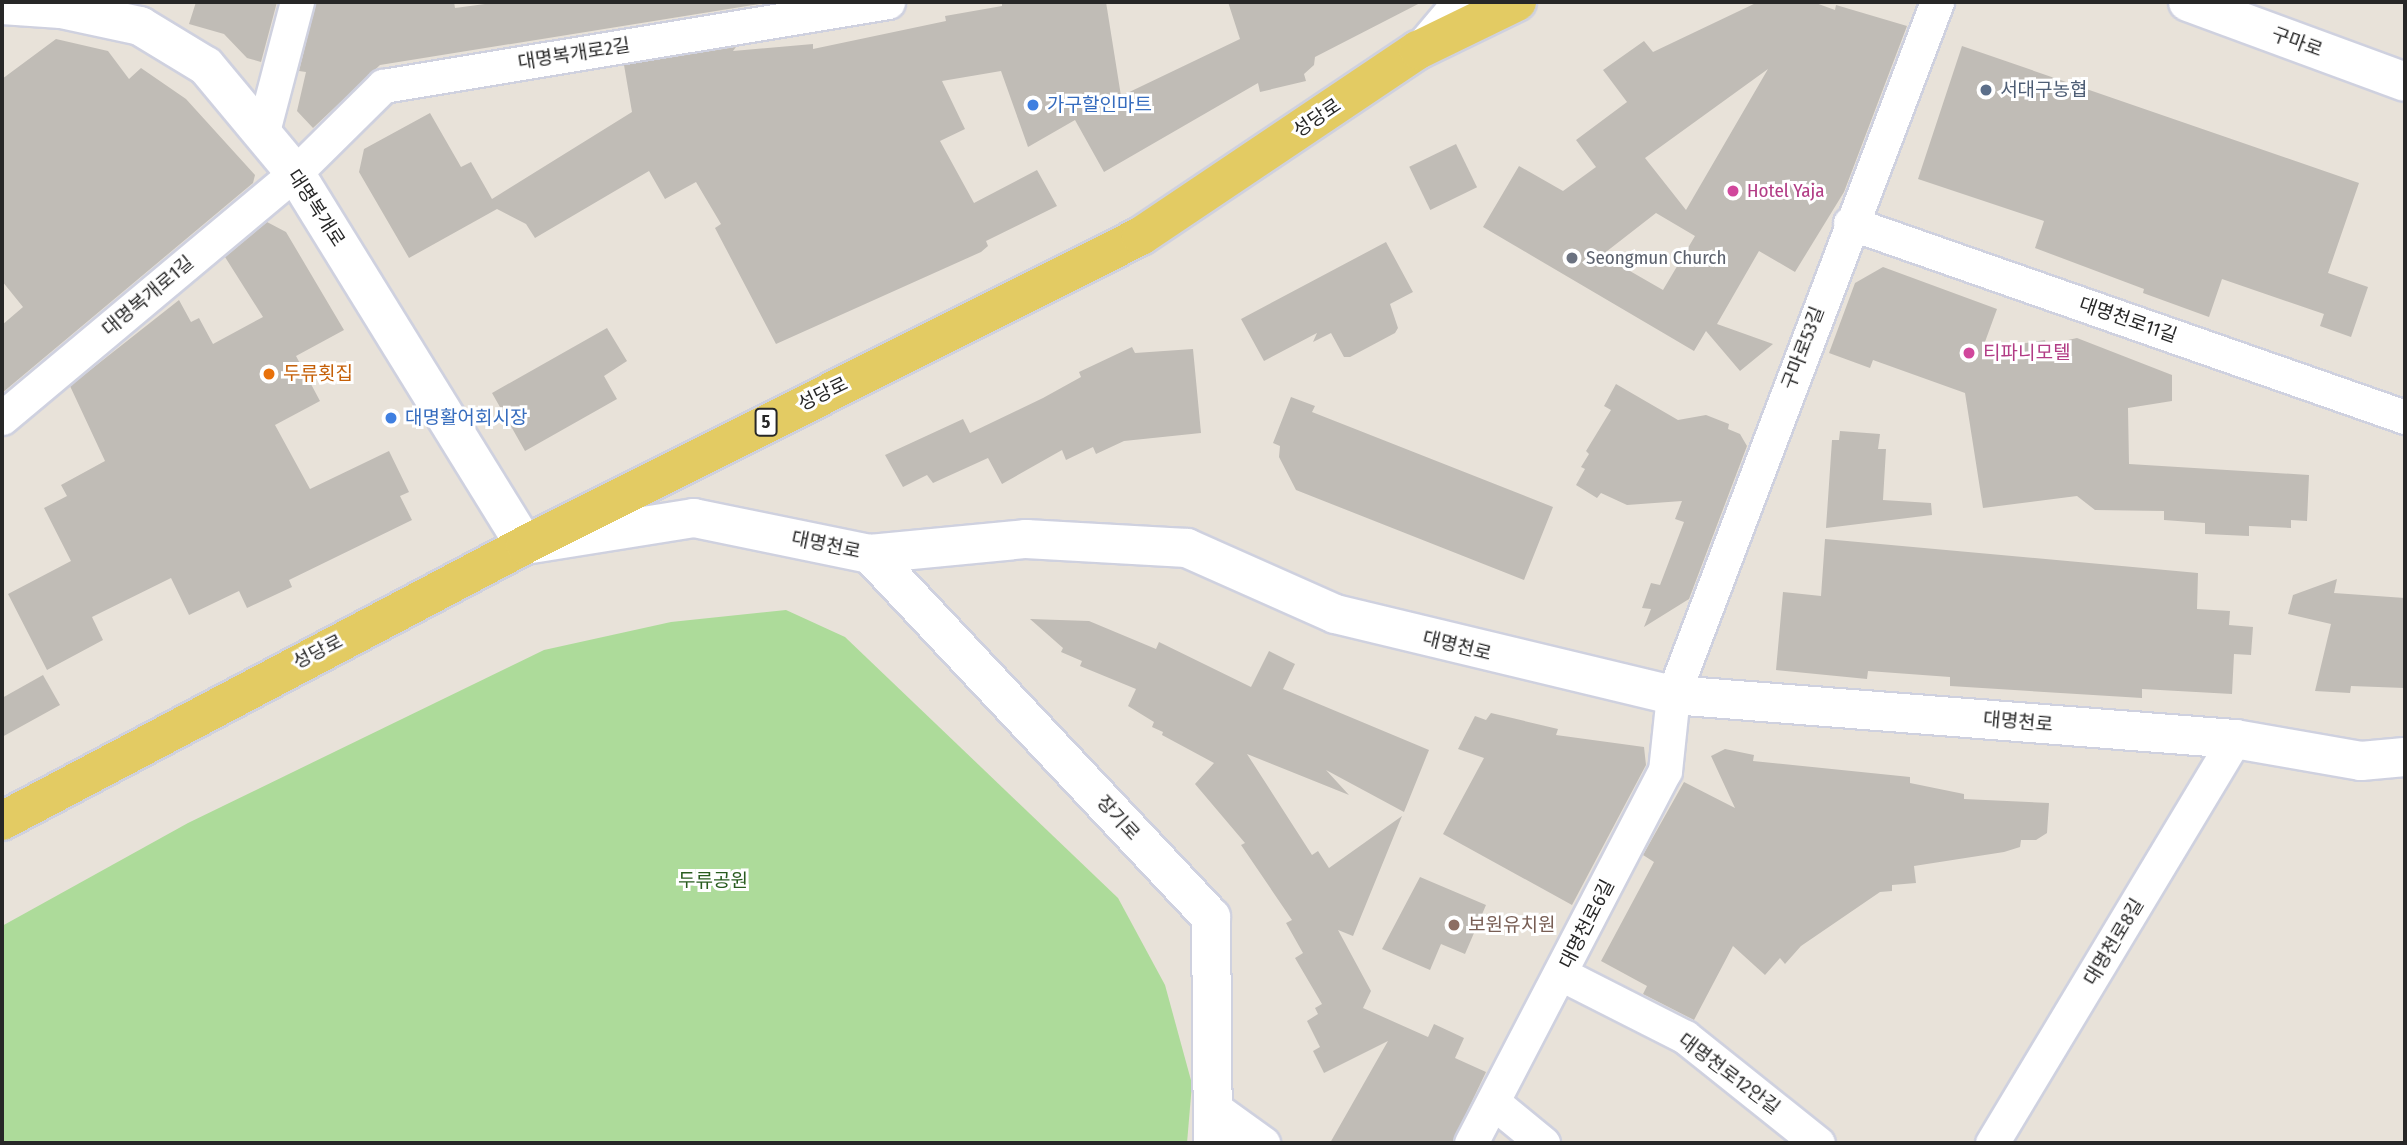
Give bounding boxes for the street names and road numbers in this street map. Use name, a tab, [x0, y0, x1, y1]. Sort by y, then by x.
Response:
street label: 구마로	[2268, 22, 2326, 62]
street label: 대명복개로2길	[516, 34, 632, 74]
street label: 성당로	[1289, 94, 1345, 142]
street label: 대명복개로	[283, 165, 349, 251]
street label: 대명복개로1길	[98, 251, 198, 341]
street label: 대명천로11길	[2076, 293, 2180, 347]
street label: 구마로53길	[1777, 303, 1829, 393]
street label: 성당로	[794, 372, 852, 416]
road number: 5	[754, 408, 778, 436]
street label: 대명천로	[789, 527, 863, 563]
street label: 대명천로	[1420, 626, 1494, 666]
street label: 성당로	[289, 630, 347, 674]
street label: 대명천로	[1982, 708, 2054, 736]
street label: 장기로	[1092, 791, 1144, 845]
street label: 대명천로6길	[1555, 876, 1619, 972]
street label: 대명천로8길	[2079, 895, 2149, 989]
street label: 대명천로12안길	[1674, 1029, 1784, 1119]

